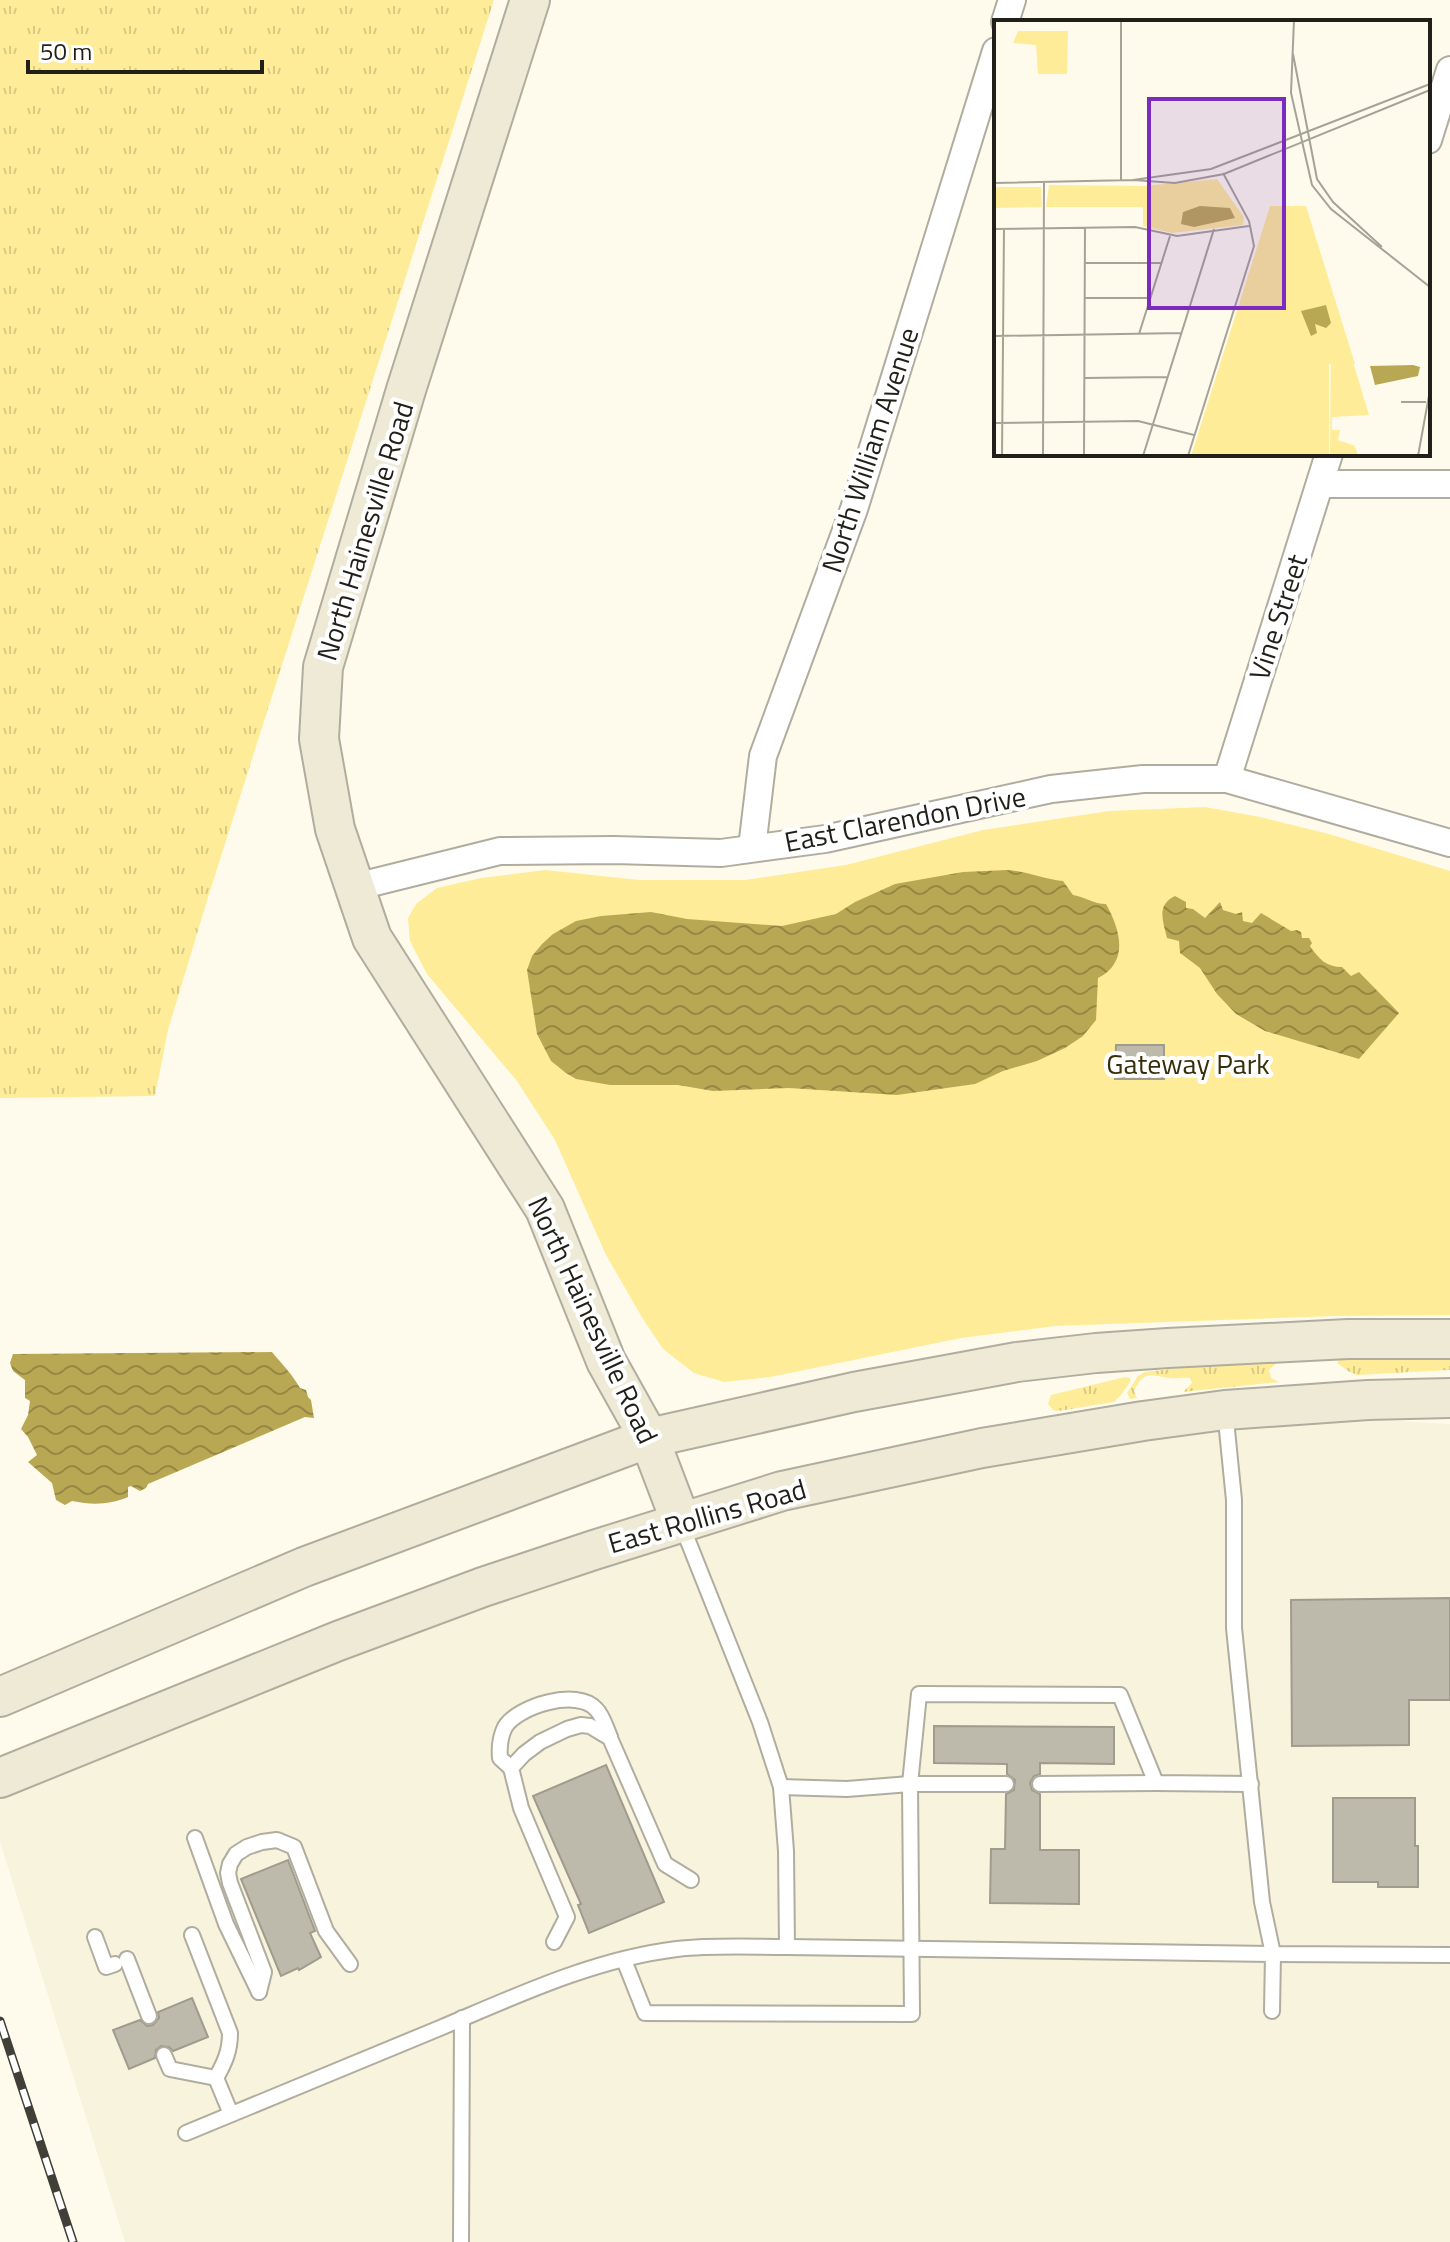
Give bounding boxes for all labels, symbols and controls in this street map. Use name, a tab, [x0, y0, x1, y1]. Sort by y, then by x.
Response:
inset map	[994, 20, 1430, 456]
scale bar	[28, 24, 262, 74]
text: 50 m	[40, 33, 92, 69]
street label: North William Avenue	[810, 322, 929, 578]
street label: North Hainesville Road	[305, 396, 424, 666]
street label: Vine Street	[1237, 548, 1318, 685]
street label: East Clarendon Drive	[781, 774, 1029, 863]
park label: Gateway Park	[1106, 1042, 1270, 1085]
street label: North Hainesville Road	[517, 1189, 670, 1451]
street label: East Rollins Road	[603, 1467, 811, 1564]

